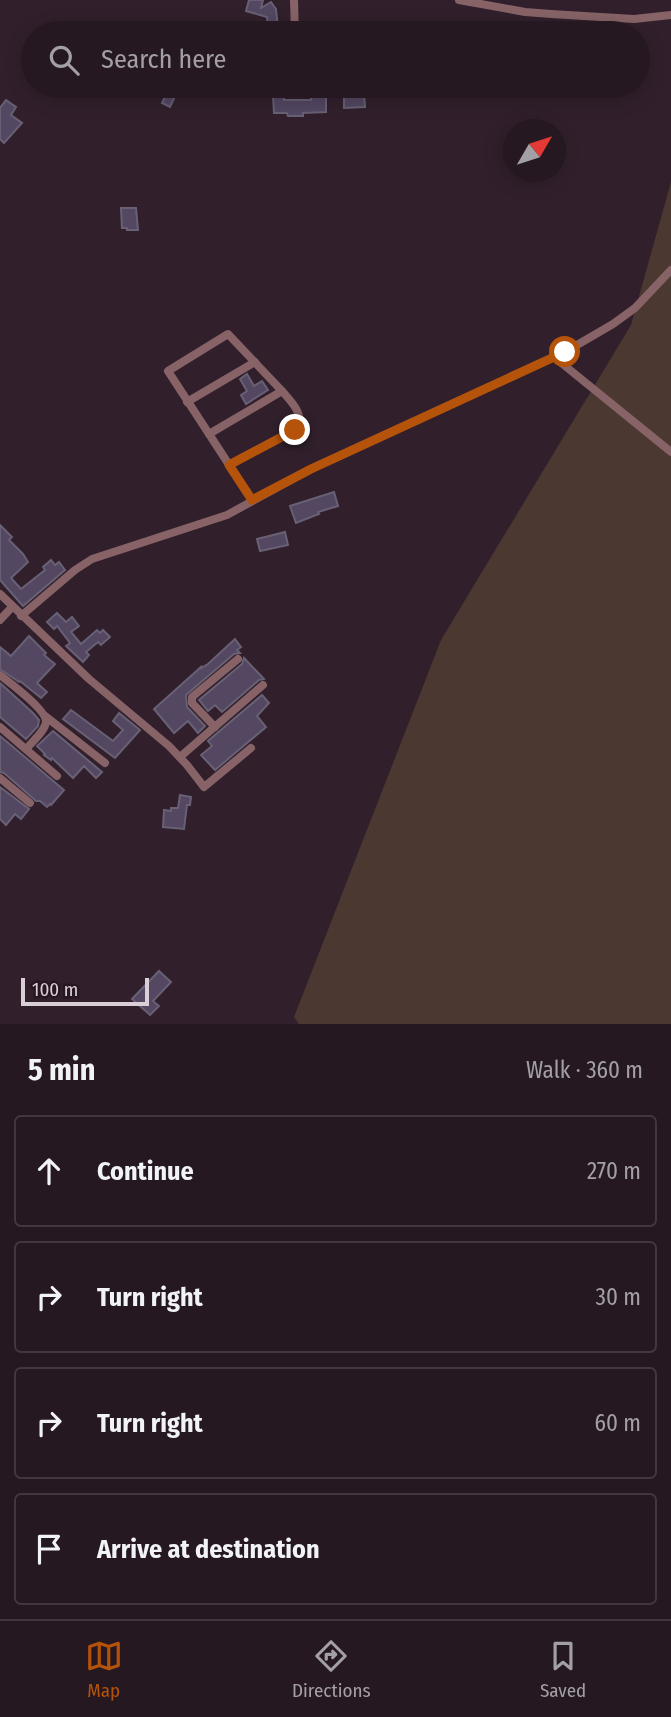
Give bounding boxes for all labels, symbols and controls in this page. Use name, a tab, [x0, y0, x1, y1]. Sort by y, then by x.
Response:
search box	[21, 21, 650, 98]
icon: search	[45, 41, 83, 79]
text: Search here	[101, 44, 226, 75]
north arrow	[503, 119, 566, 182]
route start	[549, 336, 580, 367]
route end	[279, 414, 310, 445]
scale bar	[21, 975, 149, 1007]
text: 100 m	[32, 978, 78, 1001]
text: 5 min	[28, 1052, 95, 1088]
text: Walk · 360 m	[526, 1056, 643, 1084]
icon: ahead	[30, 1152, 68, 1190]
text: Continue	[97, 1156, 194, 1187]
text: 270 m	[587, 1157, 641, 1185]
icon: right	[30, 1278, 68, 1316]
text: Turn right	[97, 1282, 203, 1313]
text: 30 m	[596, 1283, 641, 1311]
icon: right	[30, 1404, 68, 1442]
text: Turn right	[97, 1408, 203, 1439]
text: 60 m	[595, 1409, 641, 1437]
icon: arrive	[30, 1530, 68, 1568]
text: Arrive at destination	[97, 1534, 320, 1565]
tab: Map	[85, 1637, 123, 1702]
tab: Directions	[292, 1637, 371, 1702]
tab: Saved	[540, 1637, 586, 1702]

